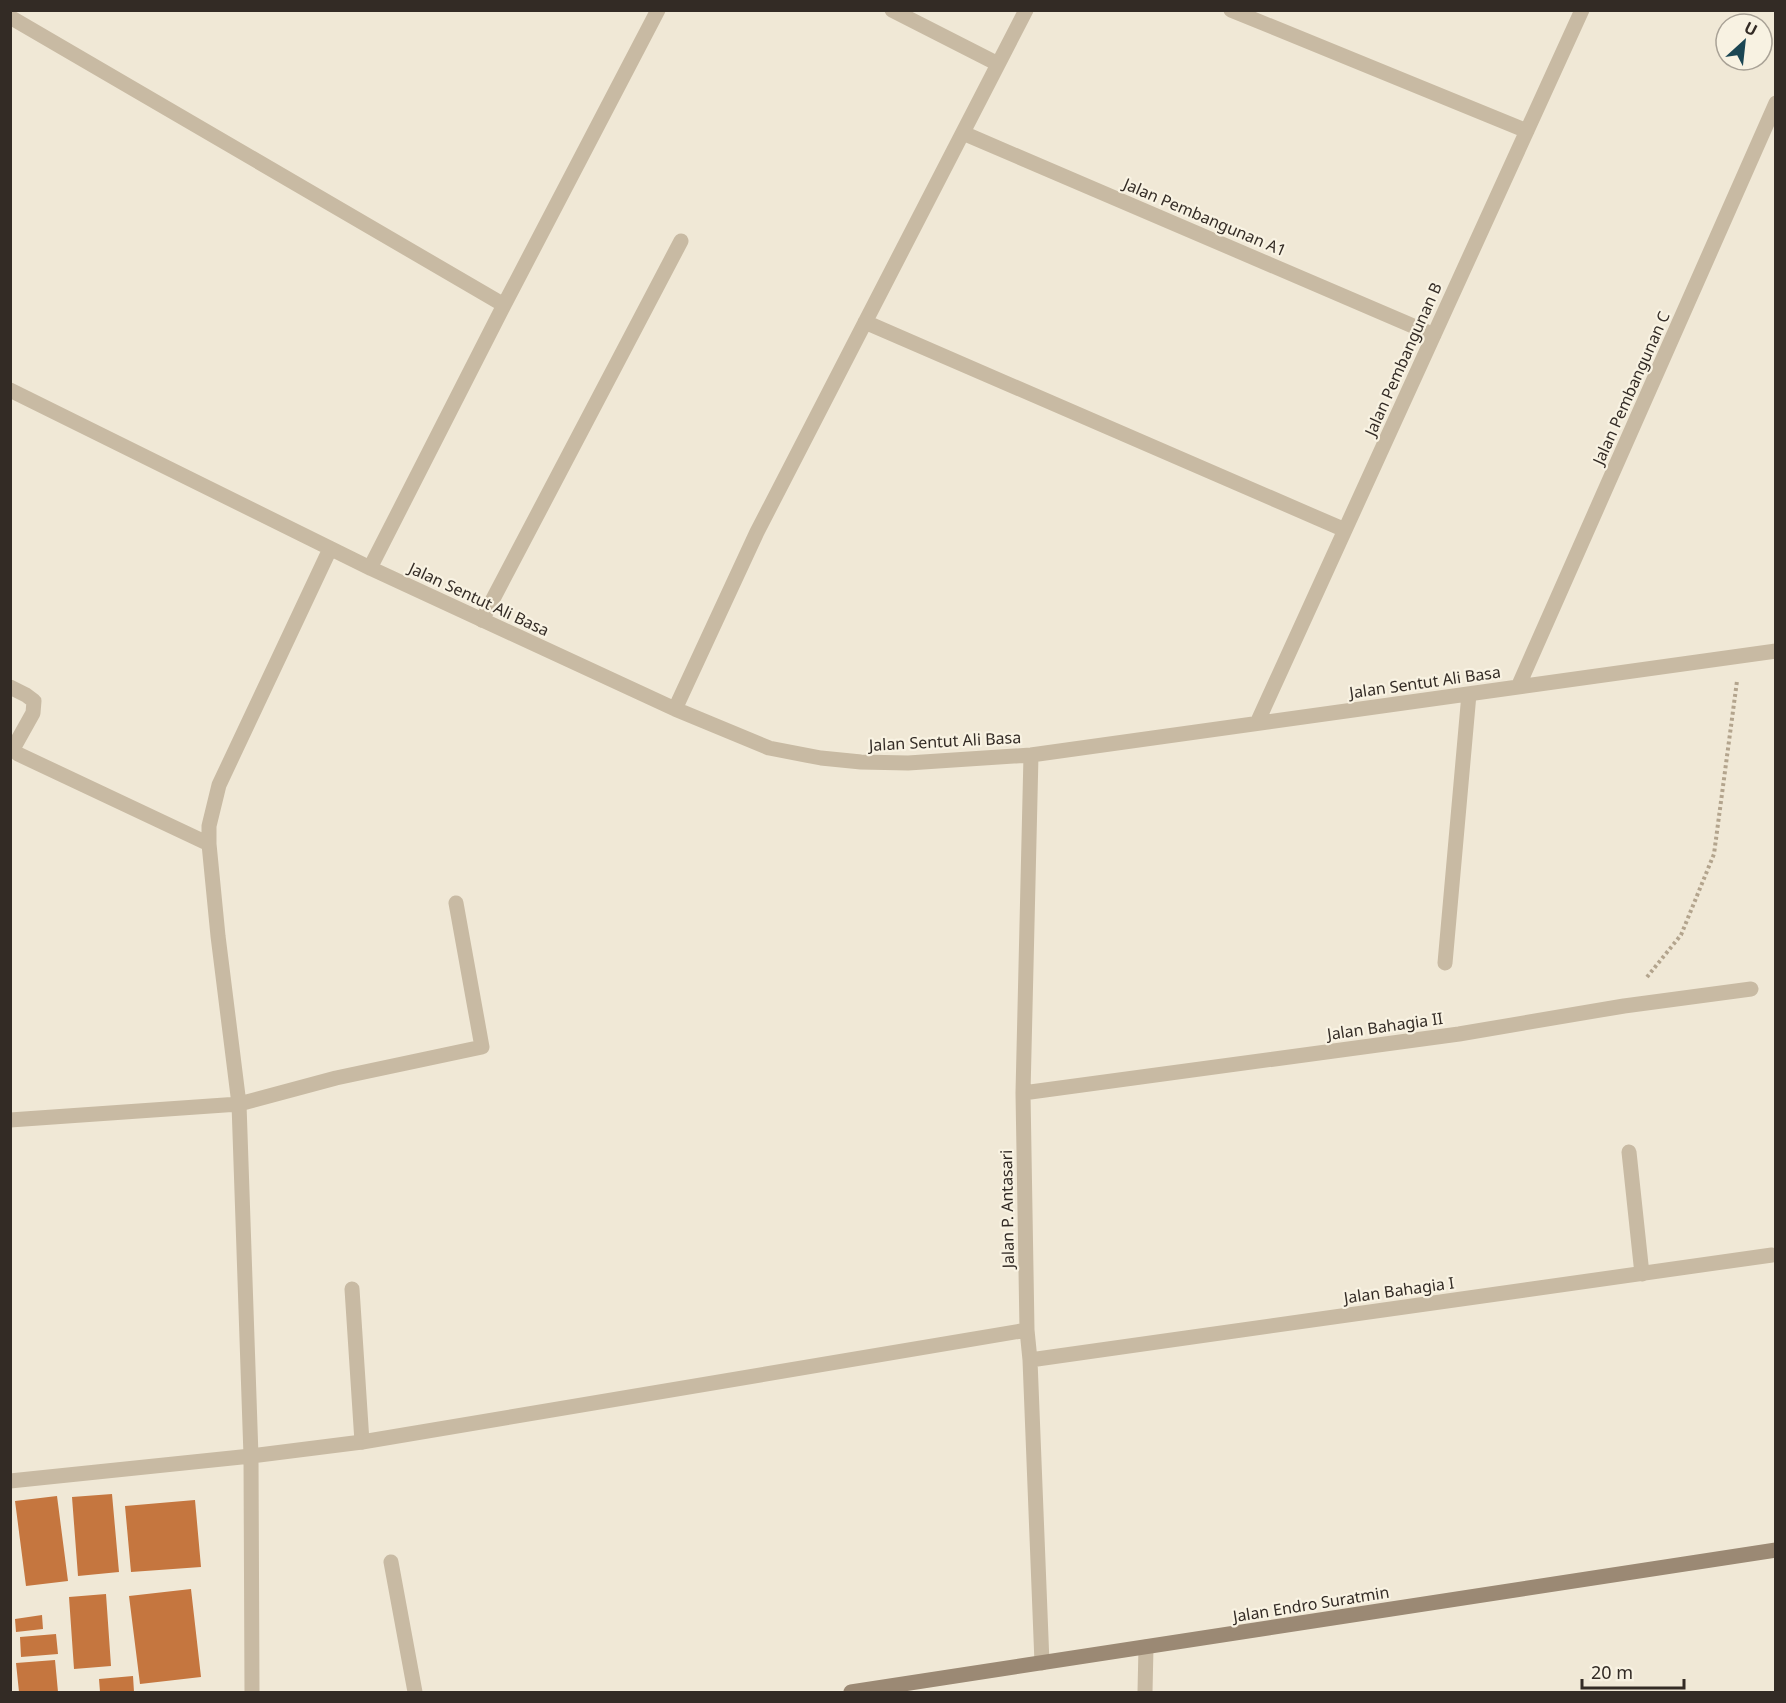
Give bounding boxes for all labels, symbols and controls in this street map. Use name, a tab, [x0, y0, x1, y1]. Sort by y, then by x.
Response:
north arrow	[1714, 12, 1774, 72]
text: U	[1740, 16, 1761, 41]
street label: Jalan Pembangunan A1	[1118, 172, 1290, 261]
street label: Jalan Pembangunan B	[1358, 279, 1447, 441]
street label: Jalan Pembangunan C	[1586, 308, 1675, 470]
street label: Jalan Sentut Ali Basa	[403, 556, 553, 641]
street label: Jalan Sentut Ali Basa	[1346, 660, 1502, 704]
street label: Jalan Sentut Ali Basa	[866, 726, 1022, 756]
street label: Jalan Bahagia II	[1324, 1007, 1444, 1045]
street label: Jalan P. Antasari	[995, 1149, 1019, 1271]
street label: Jalan Bahagia I	[1340, 1271, 1456, 1309]
street label: Jalan Endro Suratmin	[1229, 1581, 1391, 1628]
scale bar	[1582, 1652, 1684, 1690]
text: 20 m	[1591, 1660, 1633, 1684]

